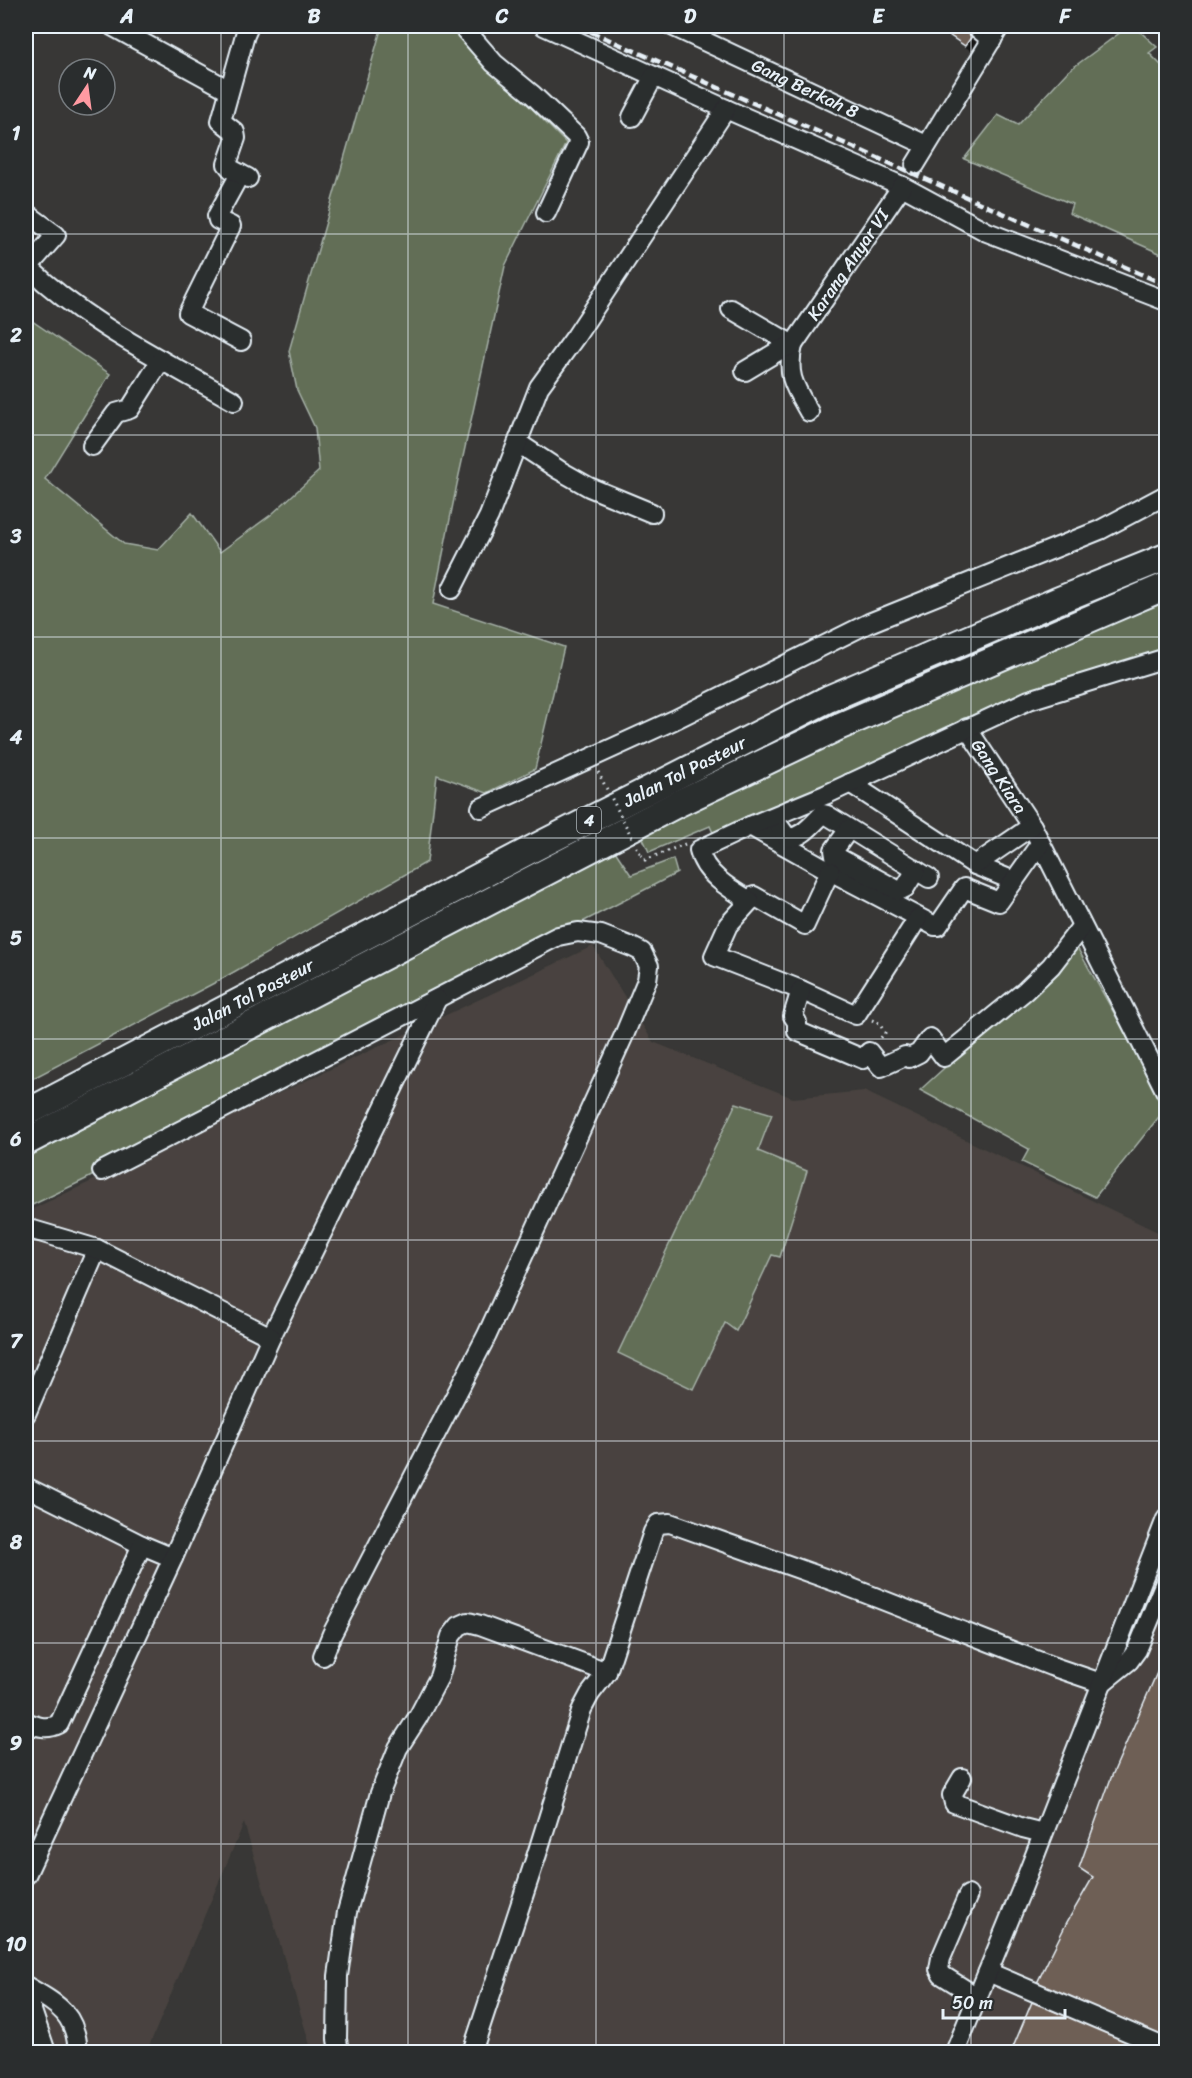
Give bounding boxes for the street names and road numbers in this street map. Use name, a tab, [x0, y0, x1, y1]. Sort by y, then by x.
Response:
street label: Gang Berkah 8	[746, 49, 864, 127]
street label: Karang Anyar VI	[798, 201, 899, 327]
street label: Jalan Tol Pasteur	[617, 726, 753, 817]
street label: Gang Kiara	[962, 732, 1036, 821]
road number: 4	[577, 807, 601, 833]
street label: Jalan Tol Pasteur	[185, 949, 321, 1040]

